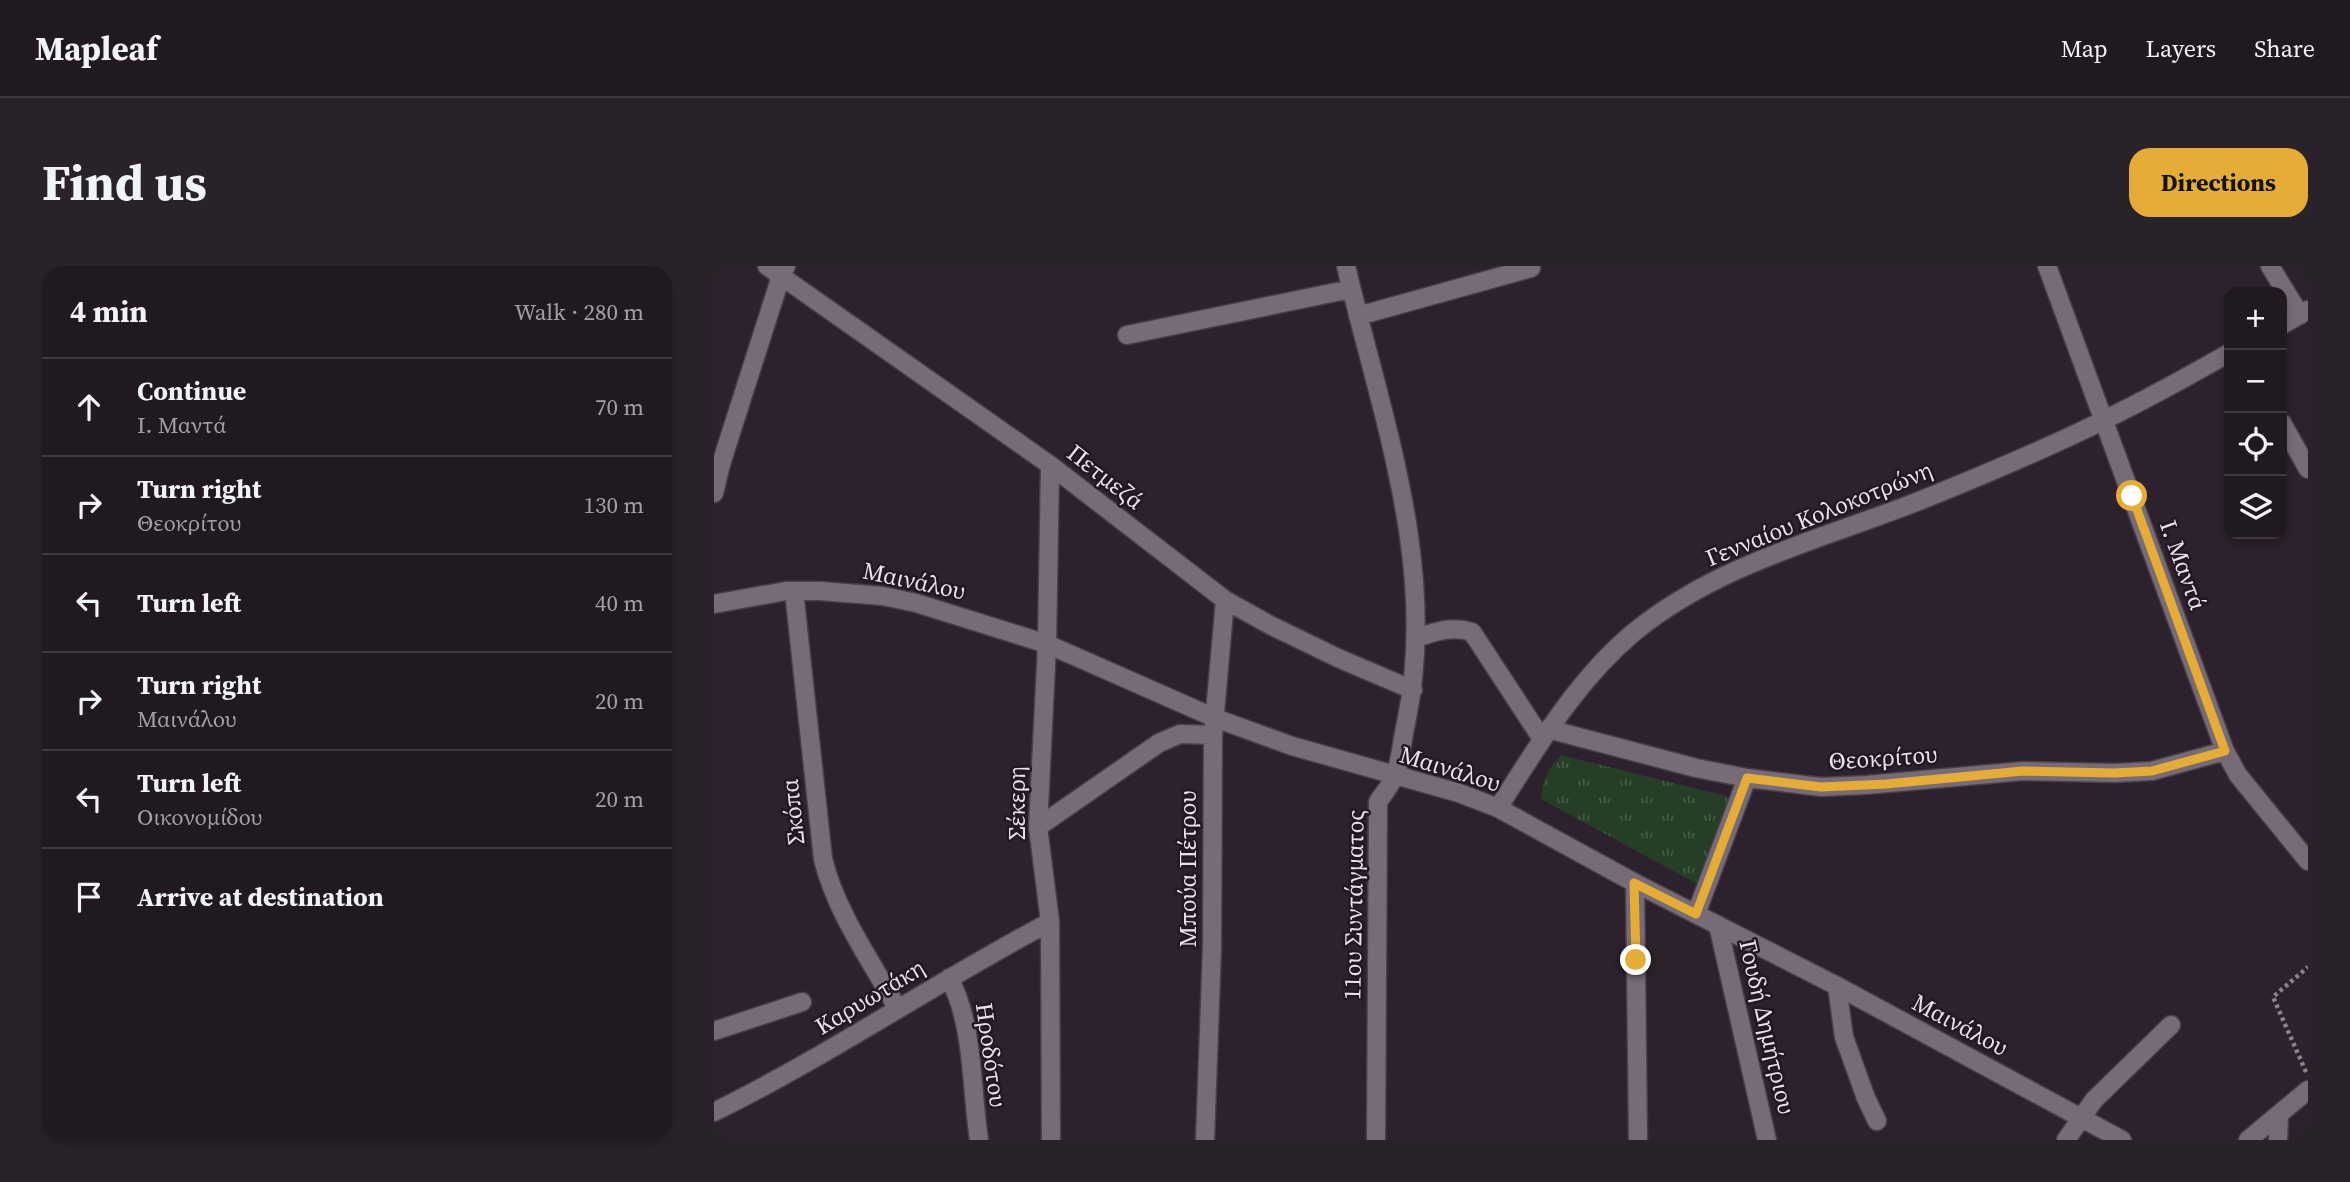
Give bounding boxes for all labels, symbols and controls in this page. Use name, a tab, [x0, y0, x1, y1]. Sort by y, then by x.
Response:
text: Mapleaf	[35, 26, 158, 71]
text: Map	[2061, 32, 2108, 65]
text: Layers	[2146, 32, 2216, 65]
text: Share	[2254, 32, 2315, 65]
button: Directions	[2129, 148, 2308, 217]
text: Find us	[42, 149, 207, 216]
map controls	[2224, 287, 2287, 539]
button: +	[2224, 287, 2287, 350]
text: 4 min	[70, 291, 148, 332]
text: Walk · 280 m	[514, 296, 644, 328]
button: −	[2224, 350, 2287, 413]
text: Continue	[137, 373, 246, 409]
icon: ahead	[70, 388, 108, 426]
text: 70 m	[595, 391, 644, 423]
text: Ι. Μαντά	[137, 409, 226, 441]
button: locate	[2224, 413, 2287, 476]
street label: Πετμεζά	[1060, 436, 1150, 517]
street label: Γενναίου Κολοκοτρώνη	[1700, 453, 1937, 574]
text: Turn right	[137, 471, 261, 507]
button: layers	[2224, 476, 2287, 539]
route start	[2116, 480, 2147, 511]
icon: right	[70, 486, 108, 524]
text: 130 m	[583, 489, 644, 521]
text: Θεοκρίτου	[137, 507, 241, 539]
street label: Ι. Μαντά	[2152, 515, 2215, 614]
street label: Μαινάλου	[860, 554, 968, 607]
icon: left	[70, 584, 108, 622]
text: Turn left	[137, 585, 241, 621]
text: 40 m	[595, 587, 644, 619]
text: Turn right	[137, 667, 261, 703]
icon: right	[70, 682, 108, 720]
text: 20 m	[595, 685, 644, 717]
text: Μαινάλου	[137, 703, 237, 735]
street label: Θεοκρίτου	[1828, 737, 1938, 778]
street label: Μαινάλου	[1396, 738, 1505, 800]
text: Turn left	[137, 765, 241, 801]
street label: Σέκερη	[1000, 766, 1033, 840]
street label: Σκόπα	[773, 778, 812, 846]
icon: left	[70, 780, 108, 818]
text: 20 m	[595, 783, 644, 815]
street label: Μπούα Πέτρου	[1171, 790, 1204, 948]
text: Οικονομίδου	[137, 801, 262, 833]
street label: 11ου Συντάγματος	[1335, 809, 1372, 1000]
icon: arrive	[70, 878, 108, 916]
text: Arrive at destination	[137, 879, 384, 915]
street label: Γουδή Δημήτριου	[1731, 936, 1804, 1117]
route end	[1620, 944, 1651, 975]
street label: Καρυωτάκη	[809, 951, 931, 1042]
street label: Μαινάλου	[1907, 986, 2014, 1064]
street label: Ηροδότου	[968, 1001, 1015, 1109]

